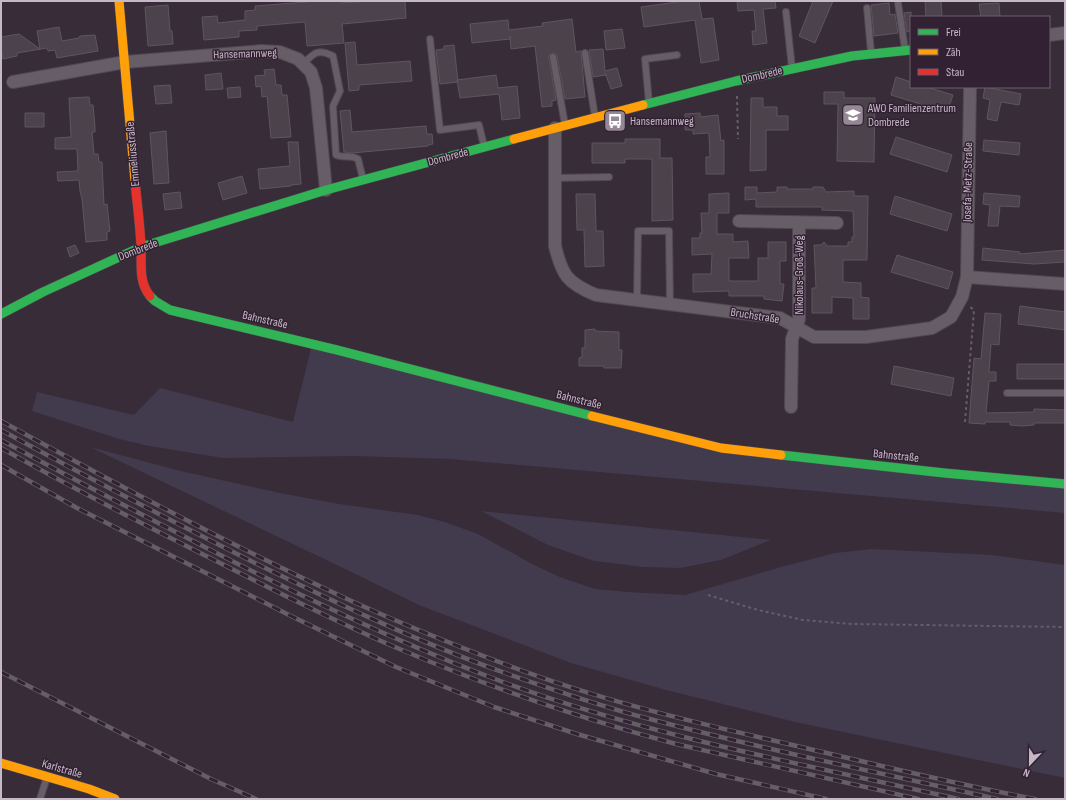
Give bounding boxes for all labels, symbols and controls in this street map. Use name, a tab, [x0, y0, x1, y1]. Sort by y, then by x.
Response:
legend	[910, 16, 1050, 88]
text: Frei	[946, 25, 961, 40]
street label: Hansemannweg	[213, 45, 277, 63]
text: Zäh	[946, 45, 961, 60]
street label: Dombrede	[740, 63, 784, 87]
text: Stau	[946, 65, 964, 80]
place label: AWO Familienzentrum Dombrede	[867, 101, 956, 130]
school or university icon: AWO Familienzentrum Dombrede	[840, 102, 866, 128]
bus stop icon: Hansemannweg	[602, 108, 628, 134]
place label: Hansemannweg	[630, 114, 694, 129]
street label: Emmeliusstraße	[123, 121, 143, 187]
street label: Josefa-Metz-Straße	[960, 142, 976, 223]
street label: Dombrede	[426, 144, 470, 170]
street label: Nikolaus-Groß-Weg	[792, 235, 807, 314]
street label: Dombrede	[116, 236, 160, 264]
street label: Bruchstraße	[729, 305, 781, 327]
street label: Bahnstraße	[241, 308, 289, 333]
street label: Bahnstraße	[555, 387, 603, 413]
street label: Bahnstraße	[872, 446, 920, 466]
north arrow	[1010, 744, 1050, 784]
street label: Karlstraße	[40, 756, 84, 782]
text: N	[1021, 766, 1032, 780]

